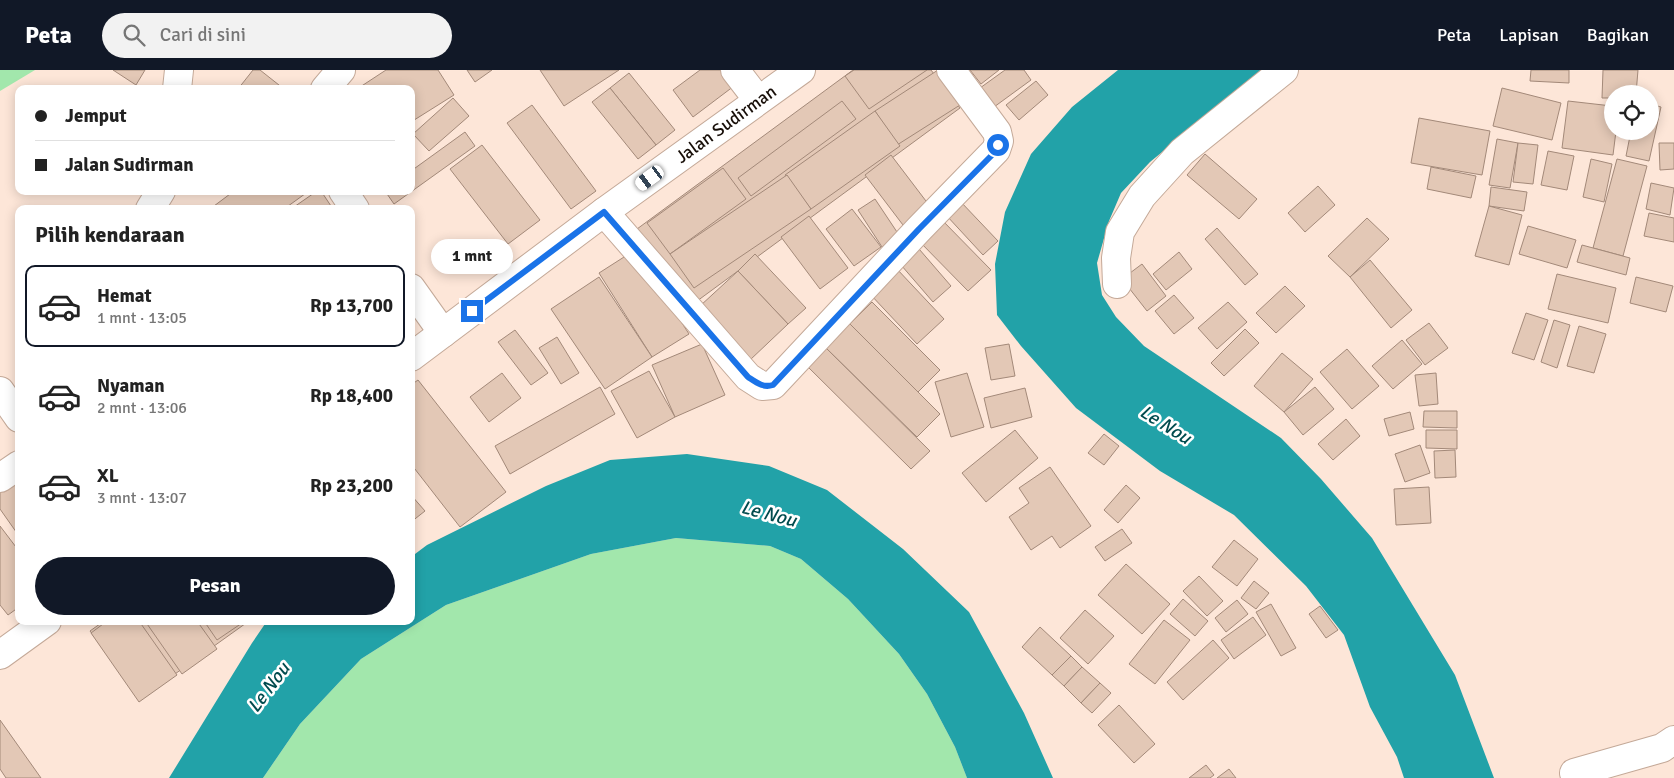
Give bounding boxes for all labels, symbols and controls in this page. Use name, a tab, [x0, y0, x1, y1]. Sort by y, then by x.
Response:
search box	[102, 13, 452, 58]
text: Peta	[25, 20, 72, 50]
icon: search	[120, 21, 148, 49]
text: Cari di sini	[160, 23, 246, 47]
text: Peta	[1437, 24, 1471, 46]
text: Lapisan	[1499, 24, 1559, 46]
text: Bagikan	[1587, 24, 1649, 46]
street label: Jalan Sudirman	[671, 80, 781, 168]
map controls	[1604, 85, 1659, 140]
button: locate	[1604, 85, 1659, 140]
text: Jemput	[65, 104, 127, 128]
route start	[987, 134, 1009, 156]
text: Jalan Sudirman	[65, 153, 194, 177]
car	[633, 163, 666, 193]
text: Pilih kendaraan	[35, 221, 185, 248]
callout: 1 mnt	[431, 238, 513, 274]
text: 1 mnt	[452, 246, 492, 266]
icon: car	[37, 284, 82, 329]
text: Hemat	[97, 284, 152, 308]
text: Rp 13,700	[310, 294, 393, 318]
route end	[461, 300, 483, 322]
text: 1 mnt · 13:05	[97, 308, 187, 328]
icon: car	[37, 374, 82, 419]
text: Nyaman	[97, 374, 165, 398]
text: Rp 18,400	[310, 384, 393, 408]
text: 2 mnt · 13:06	[97, 398, 187, 418]
water label: Le Nou	[1135, 400, 1197, 451]
icon: car	[37, 464, 82, 509]
text: XL	[97, 464, 119, 488]
text: Rp 23,200	[310, 474, 393, 498]
text: 3 mnt · 13:07	[97, 488, 187, 508]
water label: Le Nou	[738, 495, 801, 533]
button: Pesan	[35, 557, 395, 615]
water label: Le Nou	[242, 657, 296, 717]

